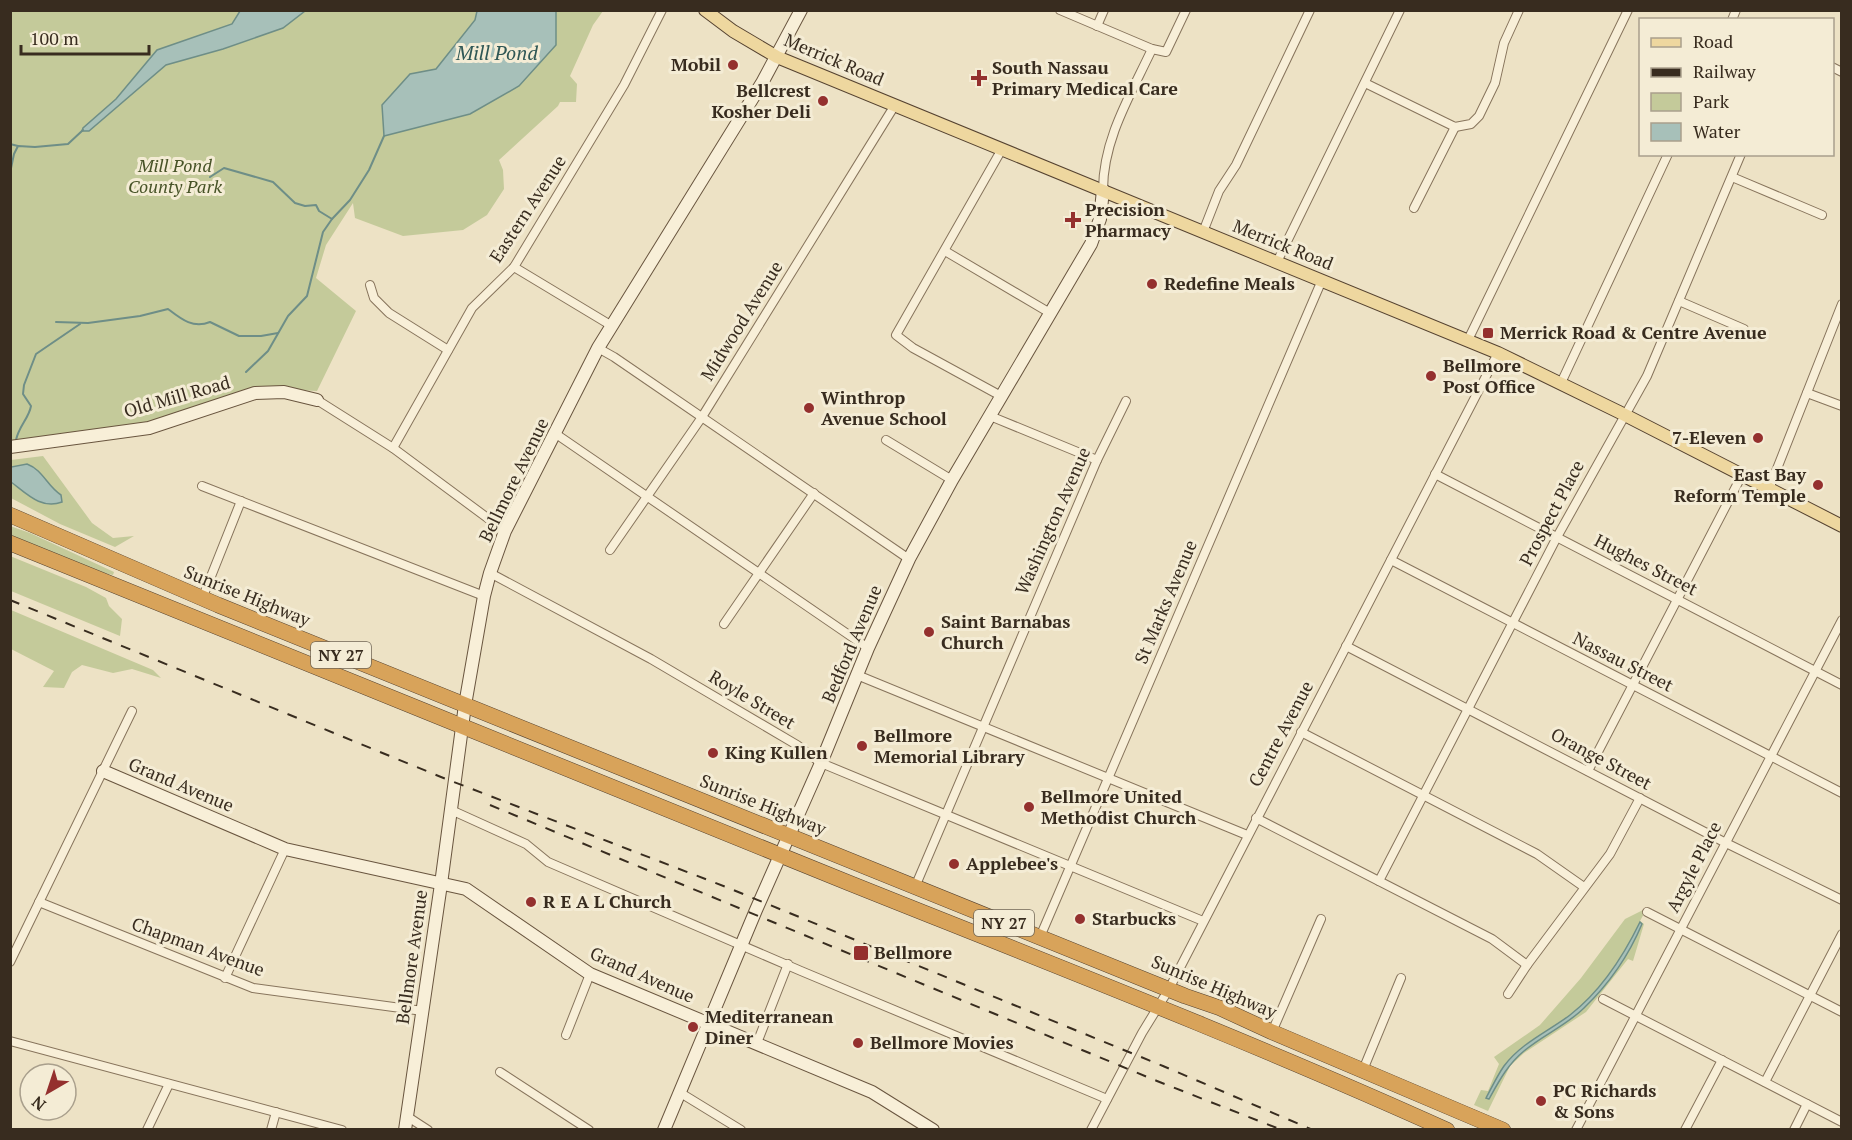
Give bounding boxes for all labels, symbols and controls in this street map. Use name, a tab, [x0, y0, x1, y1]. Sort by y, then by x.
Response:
scale bar	[21, 18, 148, 56]
legend	[1639, 18, 1834, 156]
text: 100 m	[30, 26, 79, 50]
street label: Merrick Road	[781, 27, 888, 91]
text: Road	[1693, 29, 1733, 53]
water label: Mill Pond	[455, 39, 538, 66]
place label: Mobil	[671, 52, 721, 76]
place label: South Nassau Primary Medical Care	[992, 55, 1178, 100]
marker: Mobil	[726, 58, 740, 72]
text: Railway	[1693, 59, 1757, 83]
marker: South Nassau Primary Medical Care	[970, 69, 988, 87]
place label: Bellcrest Kosher Deli	[712, 78, 811, 123]
text: Park	[1693, 89, 1730, 113]
marker: Bellcrest Kosher Deli	[816, 94, 830, 108]
text: Water	[1693, 119, 1740, 143]
street label: Eastern Avenue	[483, 150, 571, 267]
park label: Mill Pond County Park	[128, 153, 222, 198]
place label: Precision Pharmacy	[1085, 197, 1171, 242]
marker: Precision Pharmacy	[1066, 213, 1080, 227]
street label: Merrick Road	[1230, 213, 1337, 275]
street label: Midwood Avenue	[695, 256, 788, 385]
place label: Redefine Meals	[1164, 271, 1295, 295]
marker: Redefine Meals	[1145, 277, 1159, 291]
place label: Merrick Road & Centre Avenue	[1500, 320, 1767, 344]
marker: Merrick Road & Centre Avenue	[1481, 326, 1495, 340]
place label: Bellmore Post Office	[1443, 353, 1535, 398]
street label: Old Mill Road	[121, 369, 233, 423]
marker: Bellmore Post Office	[1424, 369, 1438, 383]
place label: Winthrop Avenue School	[821, 385, 947, 430]
marker: Winthrop Avenue School	[802, 401, 816, 415]
street label: Bellmore Avenue	[473, 413, 554, 546]
place label: 7-Eleven	[1672, 425, 1746, 449]
marker: 7-Eleven	[1751, 431, 1765, 445]
street label: Washington Avenue	[1009, 443, 1095, 598]
street label: Prospect Place	[1513, 456, 1589, 570]
place label: East Bay Reform Temple	[1674, 462, 1806, 507]
marker: East Bay Reform Temple	[1811, 478, 1825, 492]
street label: Hughes Street	[1591, 528, 1702, 601]
street label: St Marks Avenue	[1128, 536, 1202, 667]
street label: Sunrise Highway	[181, 559, 315, 632]
street label: Bedford Avenue	[815, 581, 887, 706]
place label: Saint Barnabas Church	[941, 609, 1071, 654]
marker: Saint Barnabas Church	[922, 625, 936, 639]
street label: Nassau Street	[1569, 626, 1678, 697]
road number: NY 27	[311, 642, 371, 668]
street label: Royle Street	[705, 664, 800, 734]
street label: Centre Avenue	[1242, 676, 1318, 791]
street label: Orange Street	[1547, 721, 1656, 795]
place label: Bellmore Memorial Library	[874, 723, 1025, 768]
marker: Bellmore Memorial Library	[855, 739, 869, 753]
place label: King Kullen	[725, 740, 828, 764]
marker: King Kullen	[706, 746, 720, 760]
street label: Grand Avenue	[125, 751, 238, 817]
street label: Sunrise Highway	[697, 768, 831, 841]
place label: Bellmore United Methodist Church	[1041, 784, 1197, 829]
marker: Bellmore United Methodist Church	[1022, 800, 1036, 814]
street label: Argyle Place	[1660, 817, 1726, 916]
place label: Applebee's	[966, 851, 1058, 875]
marker: Applebee's	[947, 857, 961, 871]
street label: Bellmore Avenue	[390, 888, 432, 1026]
place label: R E A L Church	[543, 889, 672, 913]
marker: R E A L Church	[524, 895, 538, 909]
place label: Starbucks	[1092, 906, 1176, 930]
road number: NY 27	[974, 910, 1034, 936]
street label: Chapman Avenue	[129, 911, 268, 981]
marker: Starbucks	[1073, 912, 1087, 926]
street label: Grand Avenue	[586, 940, 698, 1008]
place label: Bellmore	[874, 940, 952, 964]
marker: Bellmore	[852, 944, 870, 962]
street label: Sunrise Highway	[1148, 949, 1282, 1024]
place label: Mediterranean Diner	[705, 1004, 834, 1049]
marker: Mediterranean Diner	[686, 1020, 700, 1034]
place label: Bellmore Movies	[870, 1030, 1014, 1054]
marker: Bellmore Movies	[851, 1036, 865, 1050]
north arrow	[18, 1062, 78, 1122]
place label: PC Richards & Sons	[1553, 1078, 1656, 1123]
text: N	[27, 1091, 50, 1116]
marker: PC Richards & Sons	[1534, 1094, 1548, 1108]

